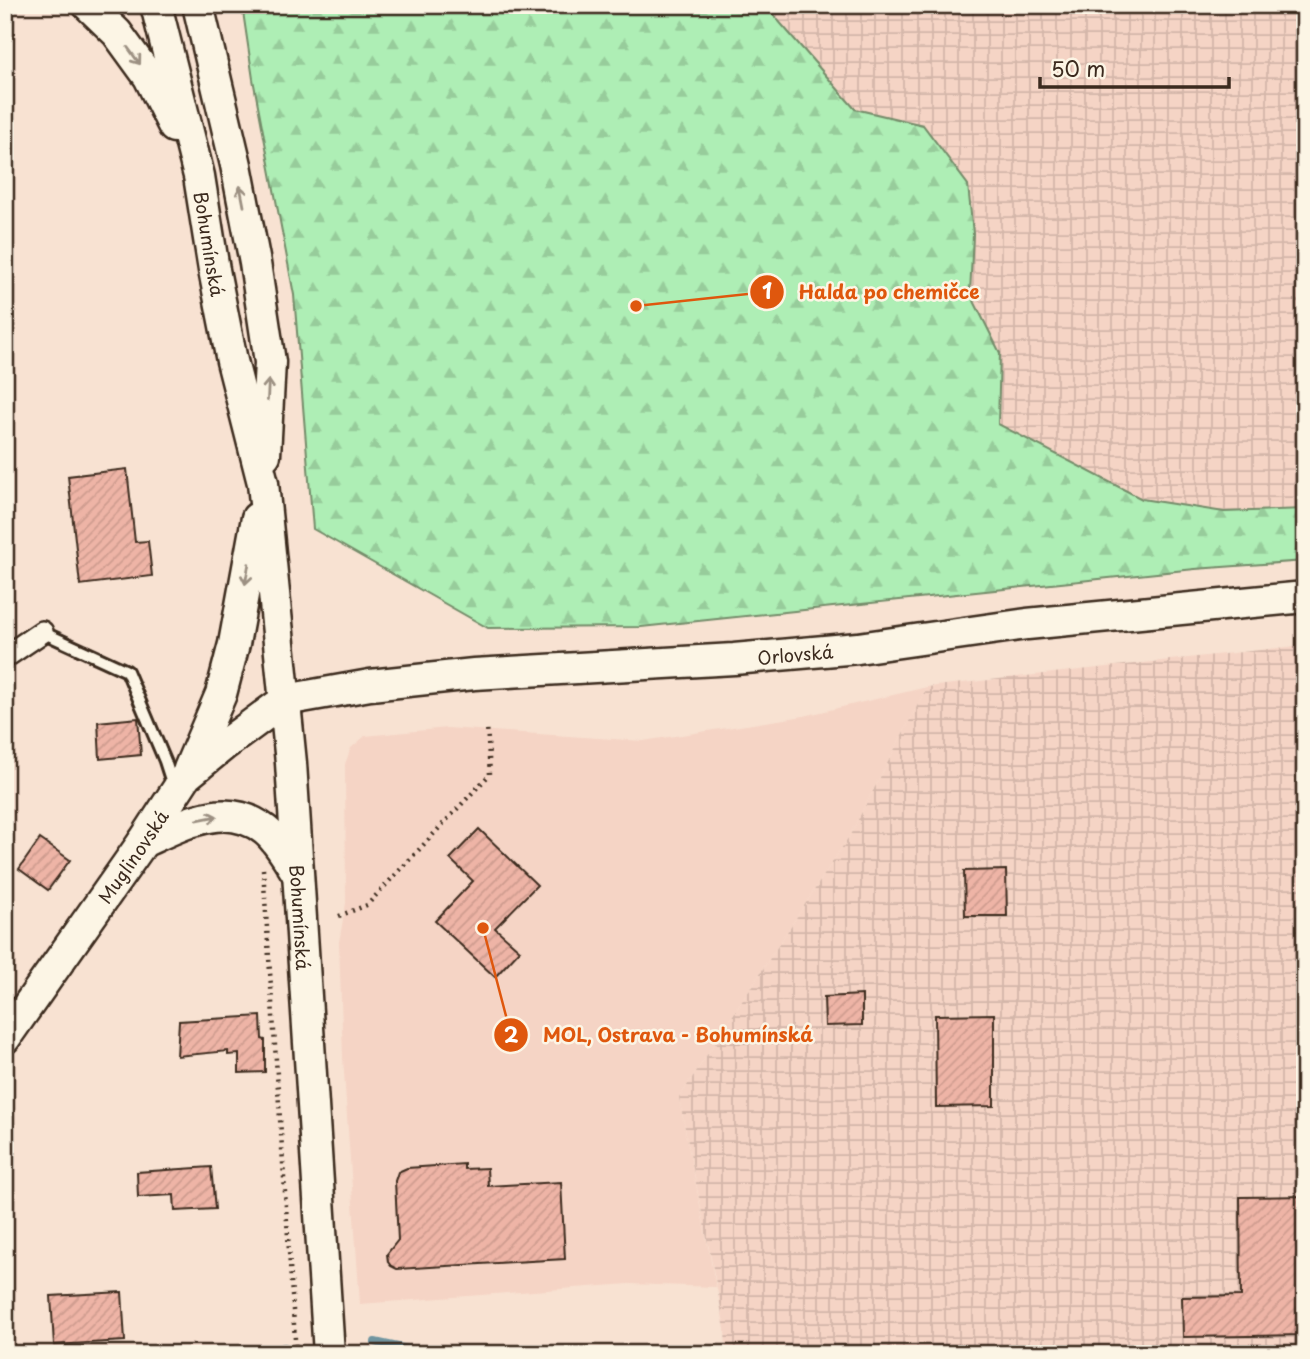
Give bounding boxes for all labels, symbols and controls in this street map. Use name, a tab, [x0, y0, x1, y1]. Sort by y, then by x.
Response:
one-way arrow	[126, 46, 141, 65]
scale bar	[1040, 46, 1230, 90]
text: 50 m	[1051, 52, 1105, 84]
one-way arrow	[234, 185, 248, 208]
street label: Bohumínská	[188, 189, 233, 299]
callout: Halda po chemičce	[749, 272, 993, 312]
text: 1	[762, 274, 772, 306]
text: Halda po chemičce	[798, 277, 980, 305]
one-way arrow	[262, 379, 275, 402]
one-way arrow	[240, 562, 254, 585]
street label: Orlovská	[756, 637, 835, 670]
street label: Muglinovská	[91, 804, 175, 908]
one-way arrow	[195, 811, 218, 824]
street label: Bohumínská	[284, 864, 318, 972]
callout: MOL, Ostrava - Bohumínská	[493, 1015, 828, 1055]
text: 2	[504, 1018, 519, 1050]
text: MOL, Ostrava - Bohumínská	[543, 1020, 813, 1048]

